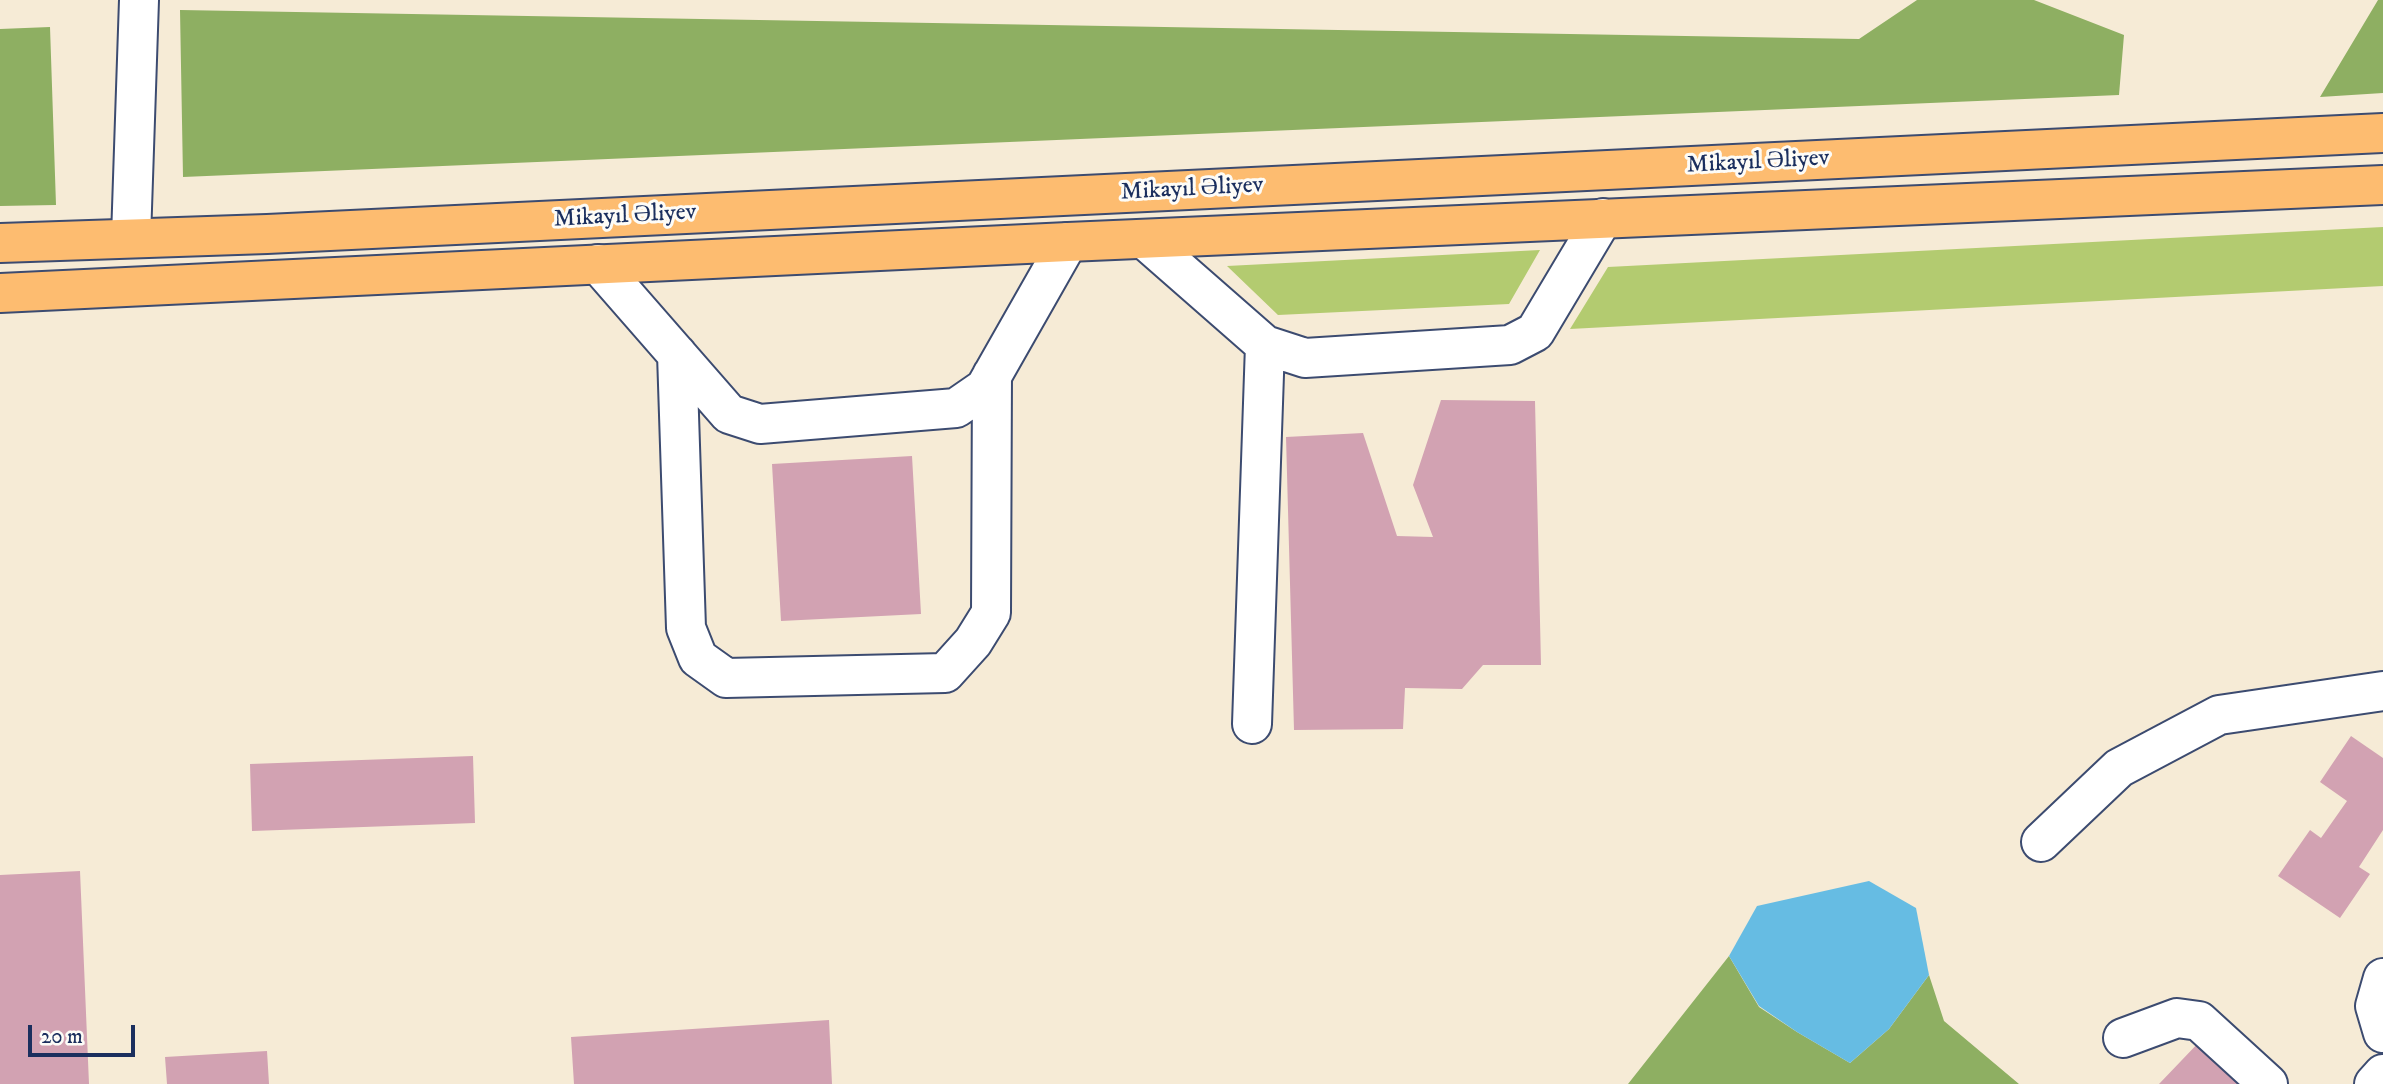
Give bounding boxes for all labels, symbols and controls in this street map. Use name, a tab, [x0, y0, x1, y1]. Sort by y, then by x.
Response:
street label: Mikayıl Əliyev	[1686, 145, 1830, 181]
street label: Mikayıl Əliyev	[1120, 172, 1264, 208]
street label: Mikayıl Əliyev	[553, 199, 697, 235]
scale bar	[32, 1010, 138, 1054]
text: 20 m	[41, 1024, 83, 1050]

